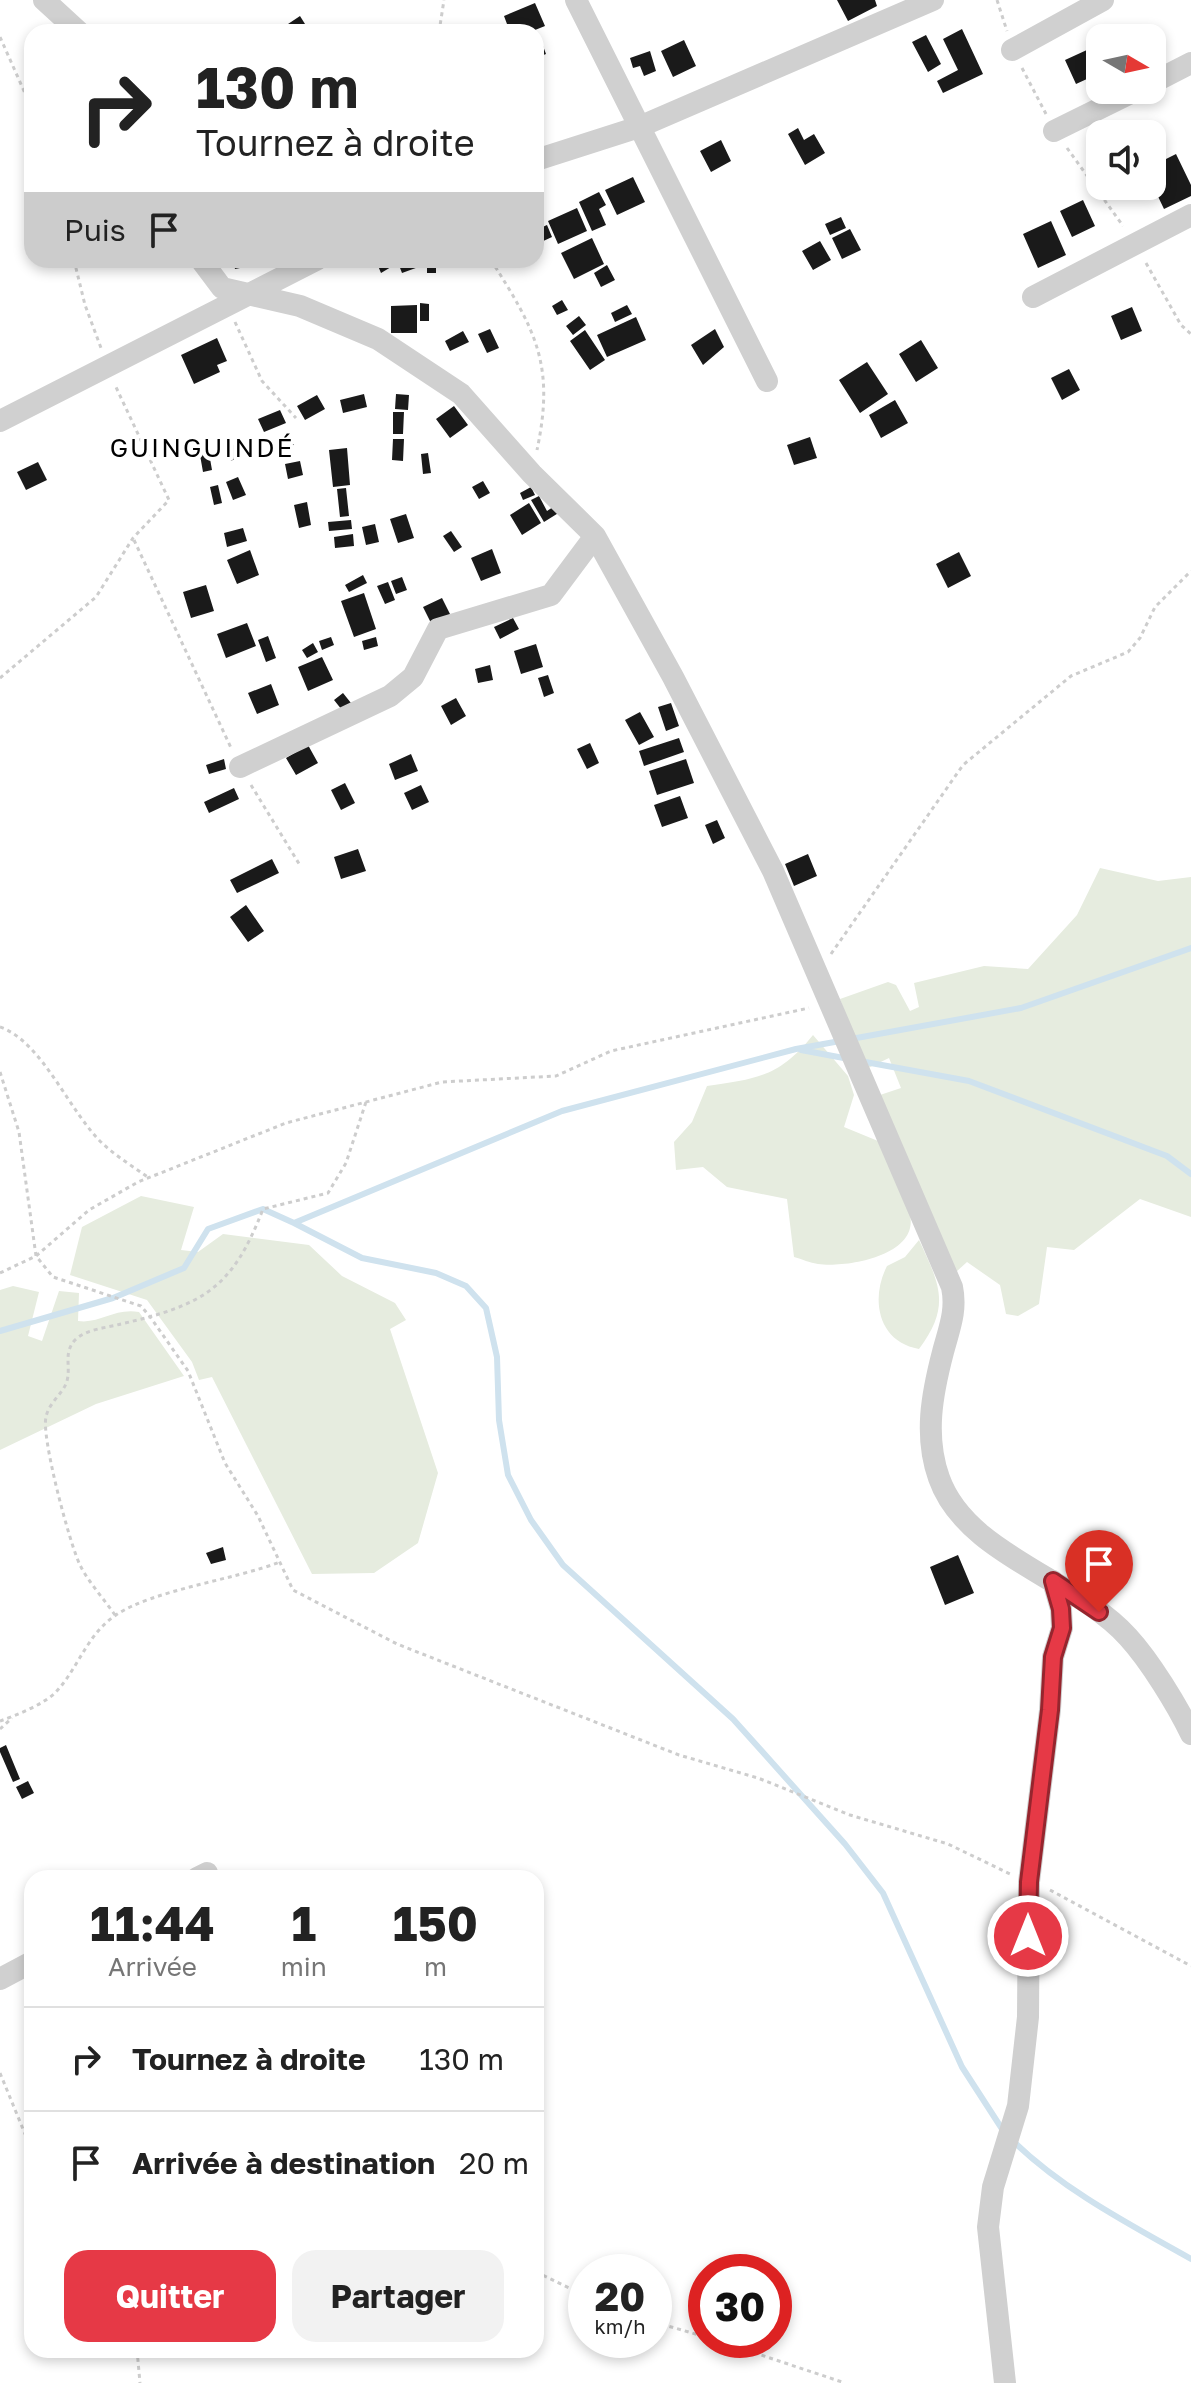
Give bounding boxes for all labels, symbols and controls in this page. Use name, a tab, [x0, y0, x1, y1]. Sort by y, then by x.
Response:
north arrow	[1086, 24, 1166, 104]
map controls	[1086, 24, 1166, 200]
text: 130 m	[196, 53, 358, 120]
icon: right	[64, 56, 168, 160]
button: sound	[1086, 120, 1166, 200]
text: Tournez à droite	[196, 121, 475, 164]
icon: arrive	[142, 208, 186, 252]
text: Puis	[64, 212, 126, 248]
district label: GUINGUINDÉ	[110, 432, 294, 463]
pin	[1065, 1530, 1133, 1612]
icon: arrive	[1077, 1542, 1121, 1586]
text: 11:44	[90, 1894, 215, 1952]
text: 1	[291, 1894, 316, 1952]
text: 150	[393, 1894, 478, 1952]
position arrow	[986, 1894, 1070, 1978]
text: Arrivée	[108, 1951, 197, 1982]
text: min	[281, 1951, 327, 1982]
text: m	[424, 1951, 447, 1982]
icon: right	[64, 2037, 108, 2081]
text: Tournez à droite	[132, 2041, 366, 2077]
text: 130 m	[419, 2041, 504, 2077]
icon: arrive	[64, 2141, 108, 2185]
text: Arrivée à destination	[132, 2145, 435, 2181]
text: 20 m	[459, 2145, 529, 2181]
button: Quitter	[64, 2250, 276, 2342]
button: Partager	[292, 2250, 504, 2342]
speed limit sign: 30	[688, 2254, 792, 2358]
text: 20	[595, 2272, 645, 2320]
text: km/h	[595, 2314, 645, 2338]

